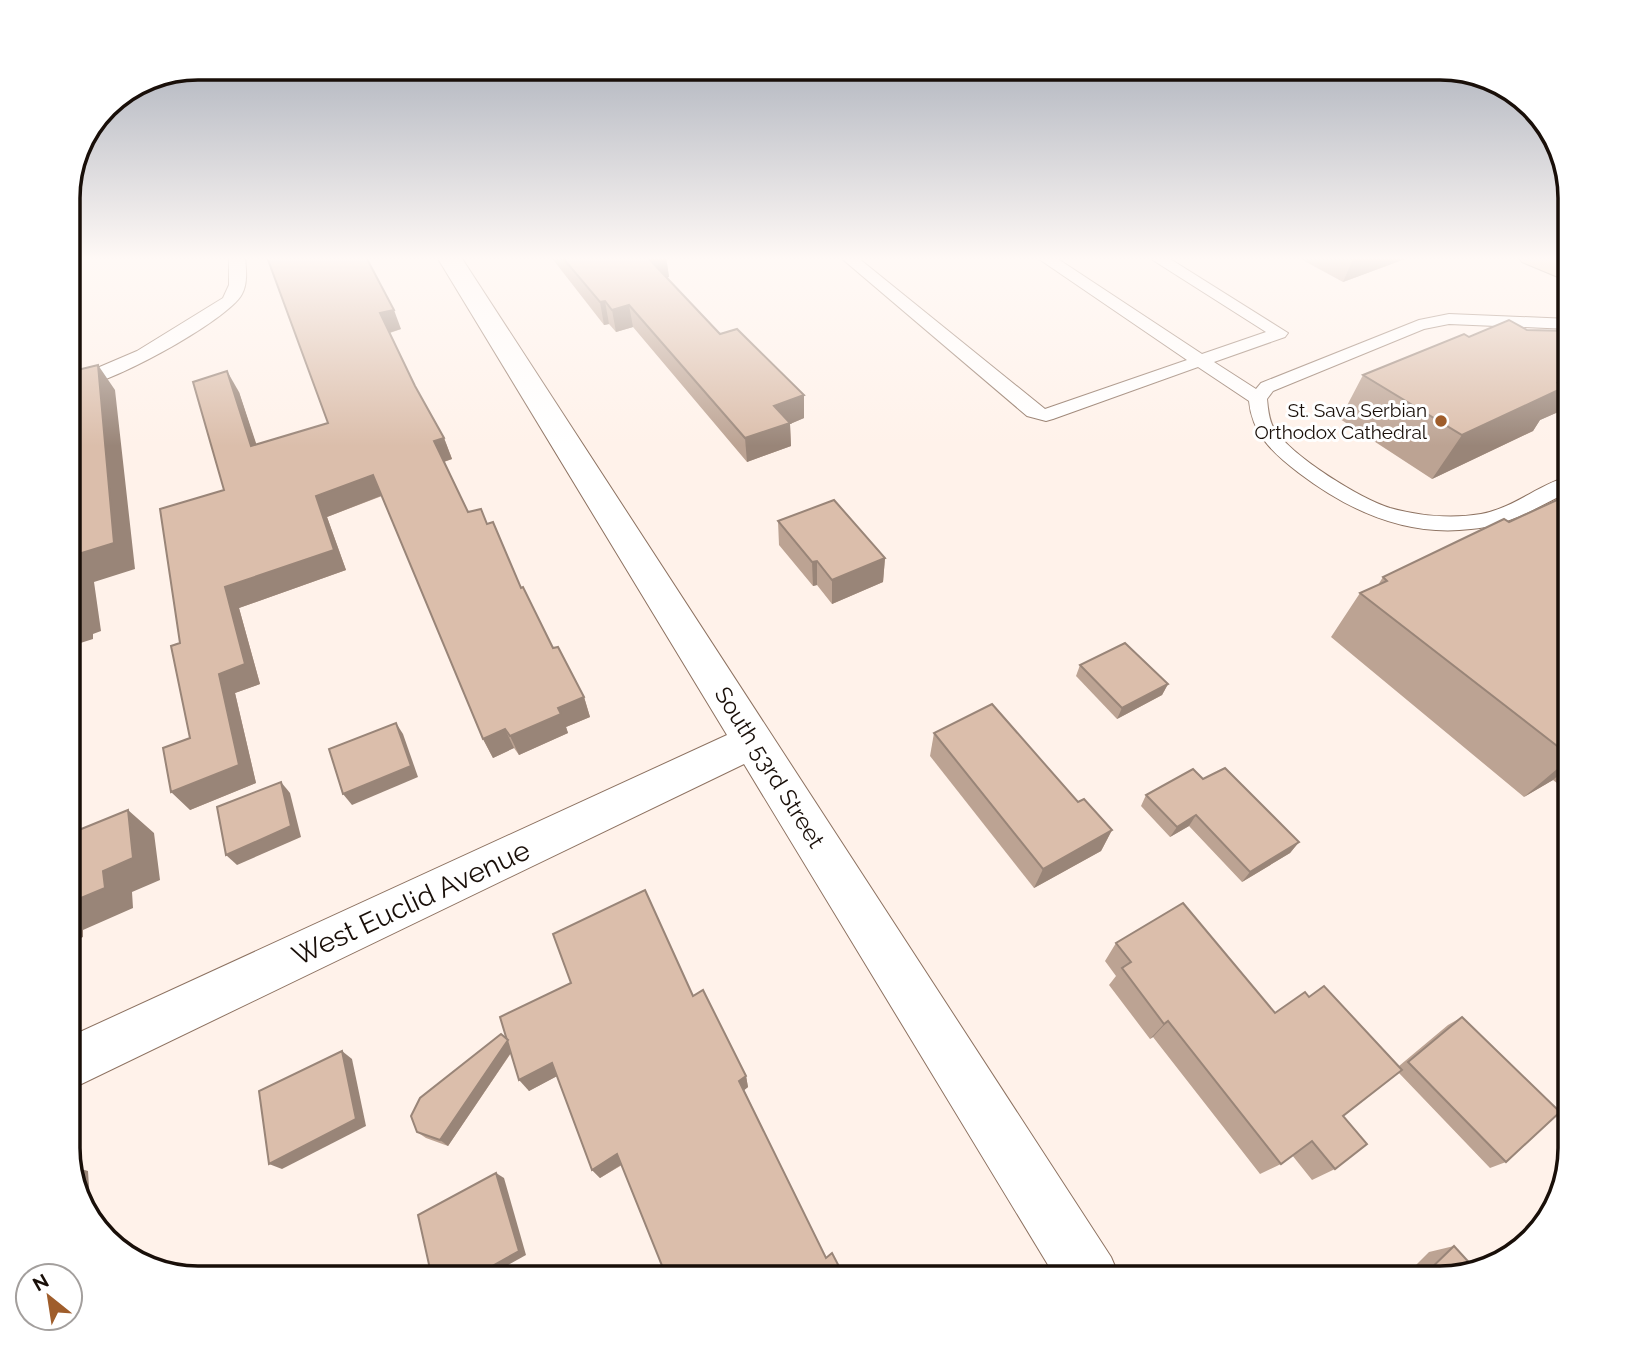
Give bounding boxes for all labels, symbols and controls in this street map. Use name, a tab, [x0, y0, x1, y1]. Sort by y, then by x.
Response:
place label: St. Sava Serbian Orthodox Cathedral	[1254, 399, 1428, 443]
marker: St. Sava Serbian Orthodox Cathedral	[1433, 413, 1449, 429]
street label: South 53rd Street	[710, 681, 831, 853]
street label: West Euclid Avenue	[287, 833, 535, 973]
north arrow	[14, 1262, 84, 1332]
text: N	[29, 1269, 52, 1295]

